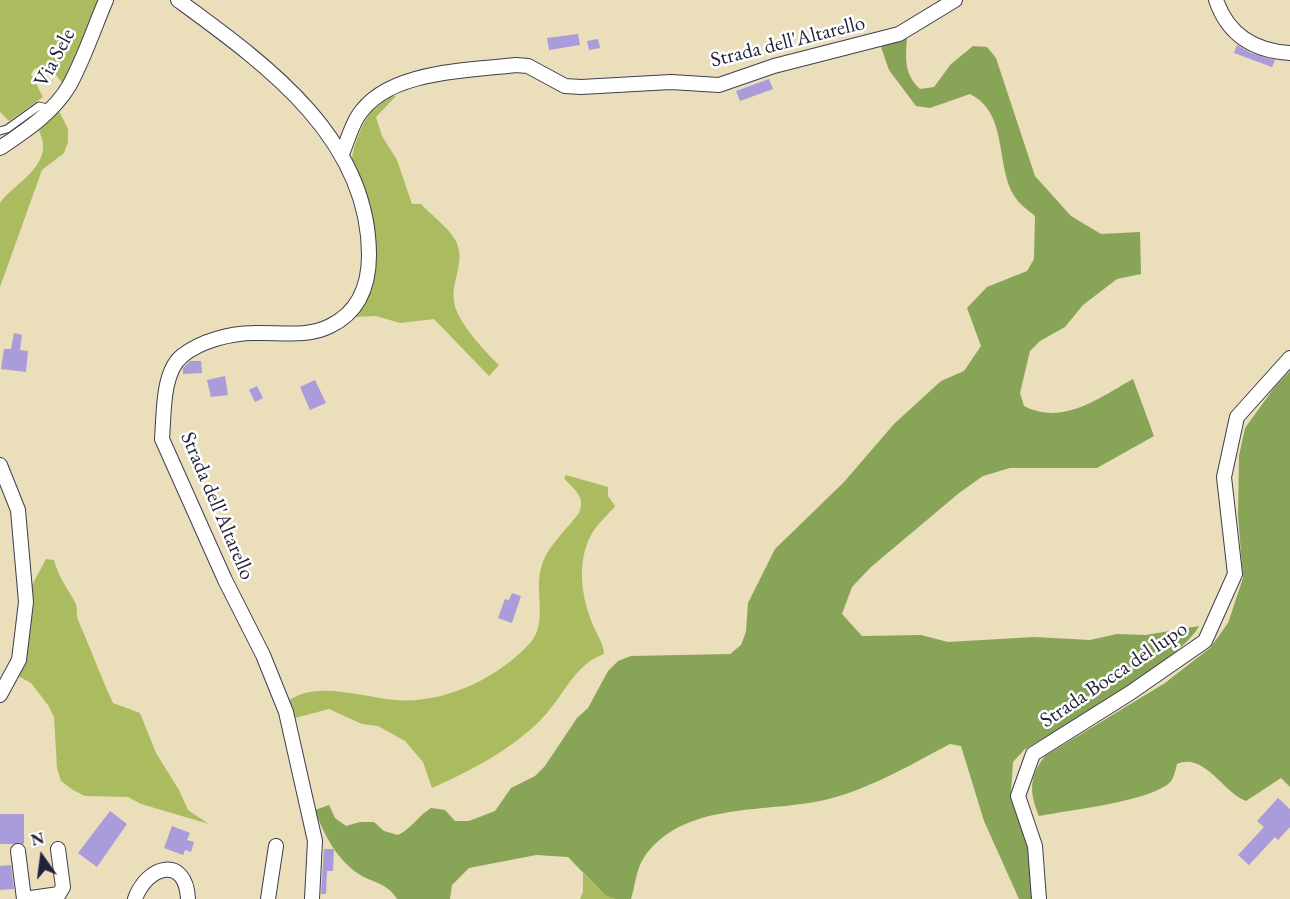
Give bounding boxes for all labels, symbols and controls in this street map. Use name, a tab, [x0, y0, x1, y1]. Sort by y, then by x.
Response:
street label: Strada dell'Altarello	[708, 11, 868, 73]
street label: Via Sele	[29, 24, 81, 92]
street label: Strada dell'Altarello	[174, 428, 260, 584]
street label: Strada Bocca del lupo	[1036, 616, 1192, 734]
north arrow	[12, 827, 72, 887]
text: N	[29, 827, 46, 851]

